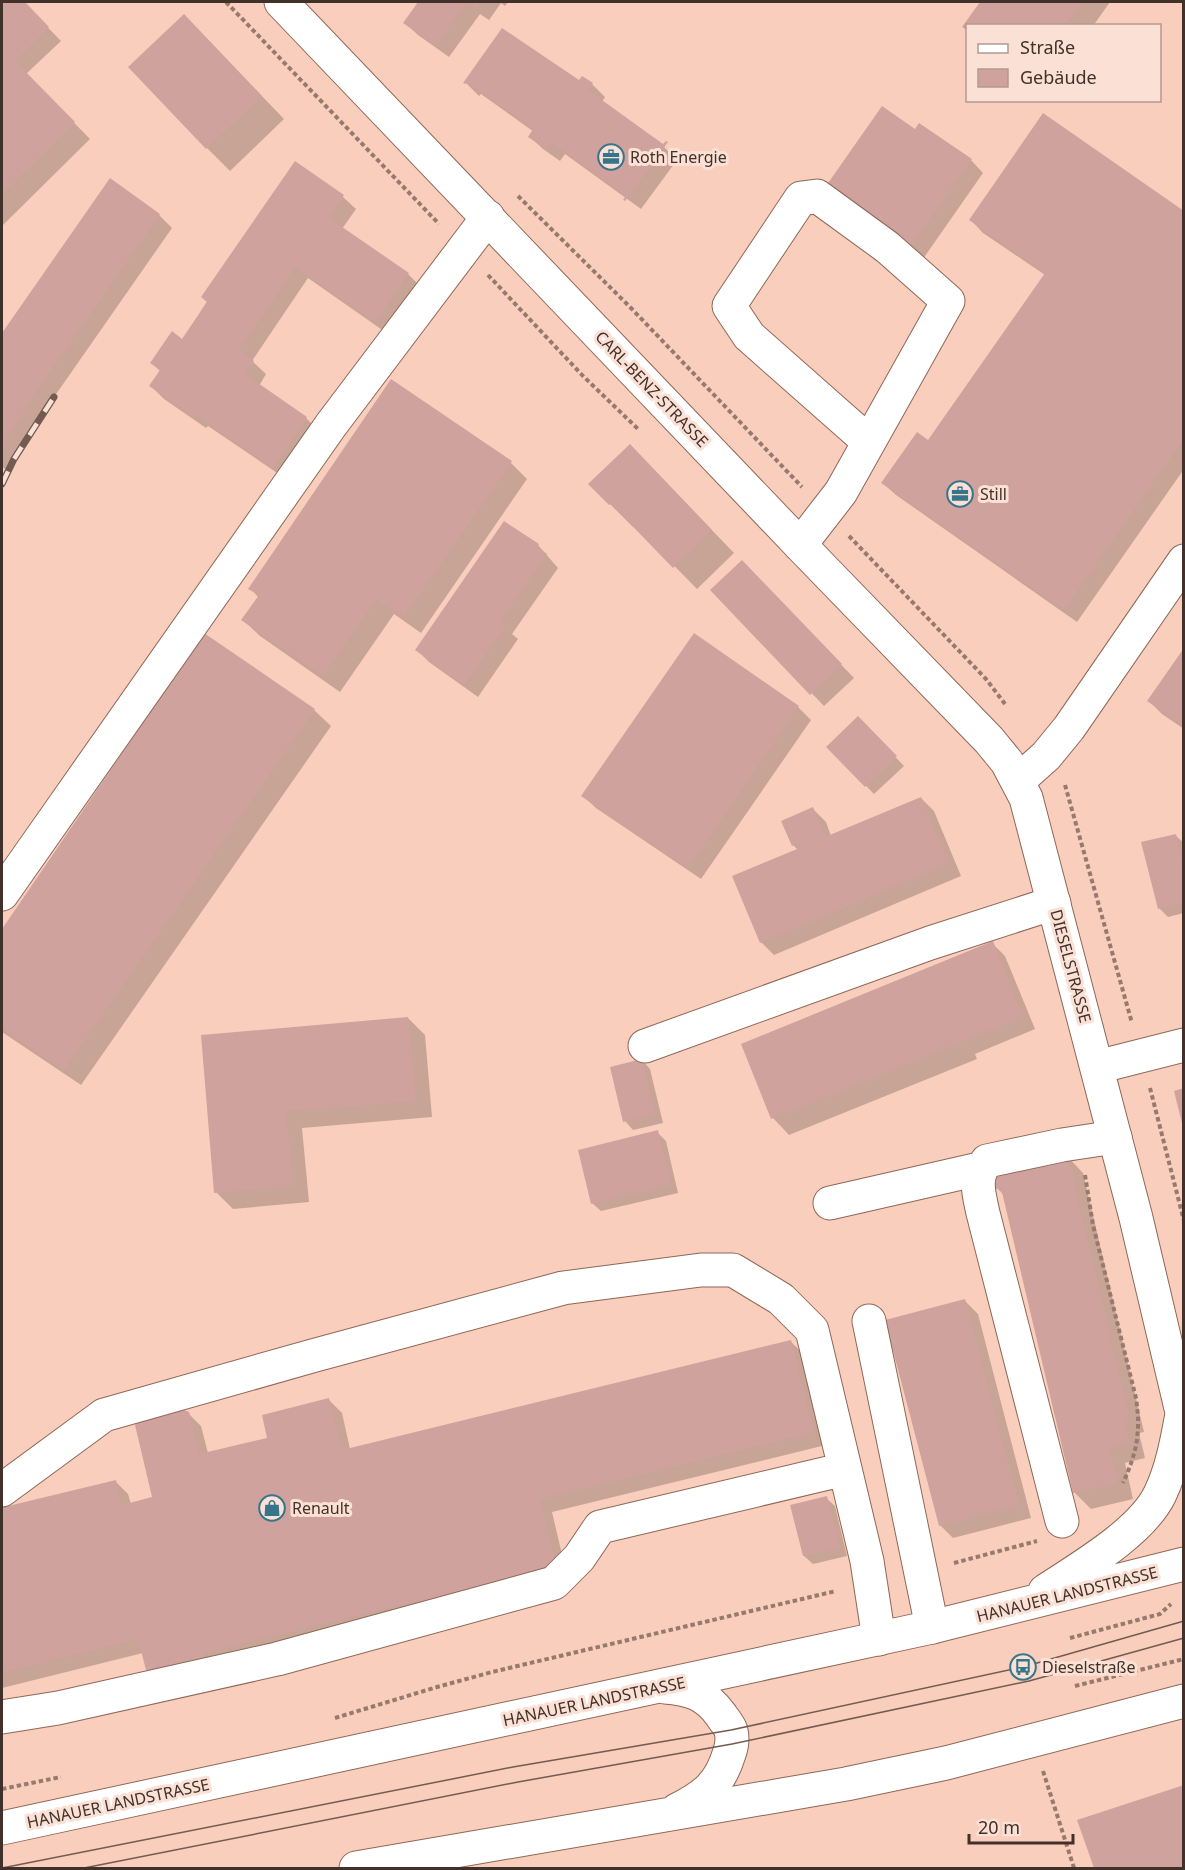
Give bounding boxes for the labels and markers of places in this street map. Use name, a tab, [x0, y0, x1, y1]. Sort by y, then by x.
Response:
office icon: Roth Energie	[596, 142, 626, 172]
place label: Roth Energie	[630, 146, 727, 168]
office icon: Still	[945, 479, 975, 509]
place label: Still	[980, 483, 1007, 505]
shop icon: Renault	[257, 1493, 287, 1523]
place label: Renault	[292, 1497, 350, 1519]
bus stop icon: Dieselstraße	[1008, 1652, 1038, 1682]
place label: Dieselstraße	[1042, 1656, 1135, 1678]

